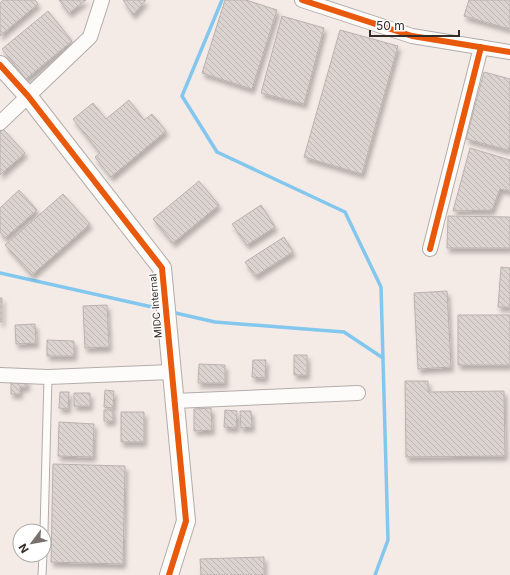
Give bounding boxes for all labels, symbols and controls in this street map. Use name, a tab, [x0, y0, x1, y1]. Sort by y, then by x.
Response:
scale bar	[370, 12, 459, 38]
text: 50 m	[376, 18, 405, 33]
street label: MIDC Internal	[146, 273, 164, 339]
north arrow	[12, 523, 52, 563]
text: N	[15, 541, 32, 556]

